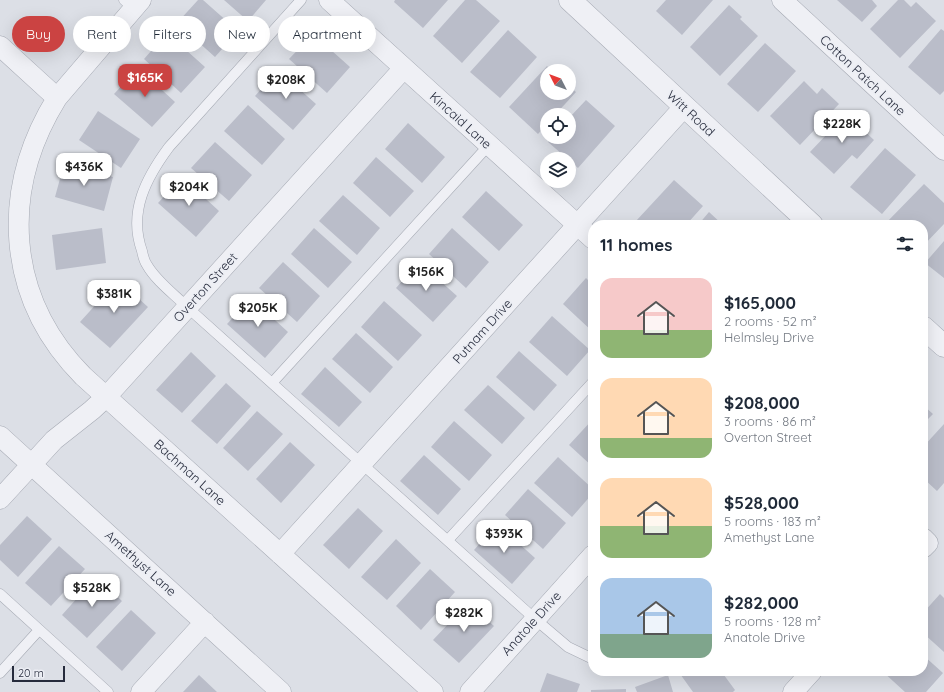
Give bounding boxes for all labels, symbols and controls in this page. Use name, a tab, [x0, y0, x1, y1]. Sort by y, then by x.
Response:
chip: Buy	[12, 16, 65, 52]
chip: Rent	[73, 16, 131, 52]
chip: Filters	[139, 16, 206, 52]
chip: New	[214, 16, 270, 52]
chip: Apartment	[278, 16, 376, 52]
street label: Cotton Patch Lane	[817, 31, 909, 119]
pin: $165K	[117, 64, 173, 98]
north arrow	[540, 64, 576, 100]
map controls	[540, 64, 576, 188]
pin: $208K	[258, 66, 314, 100]
text: $165K	[127, 69, 163, 85]
text: $208K	[267, 71, 305, 87]
street label: Witt Road	[664, 87, 718, 139]
street label: Kincaid Lane	[427, 88, 495, 152]
button: locate	[540, 108, 576, 144]
pin: $228K	[814, 110, 870, 144]
text: $228K	[823, 115, 861, 131]
button: layers	[540, 152, 576, 188]
pin: $436K	[56, 153, 112, 187]
text: $436K	[65, 158, 103, 174]
pin: $204K	[161, 173, 217, 207]
text: $204K	[169, 178, 209, 194]
icon: filters	[894, 233, 916, 255]
text: 11 homes	[600, 234, 672, 255]
street label: Overton Street	[170, 249, 240, 325]
pin: $156K	[398, 258, 454, 292]
text: $156K	[408, 263, 444, 279]
pin: $381K	[86, 280, 142, 314]
text: $381K	[96, 285, 132, 301]
text: $165,000	[724, 292, 796, 313]
pin: $205K	[230, 294, 286, 328]
icon: home	[632, 294, 680, 342]
street label: Putnam Drive	[449, 295, 515, 367]
text: $205K	[238, 299, 278, 315]
text: 2 rooms · 52 m²	[724, 313, 817, 329]
text: Helmsley Drive	[724, 329, 814, 345]
text: $208,000	[724, 392, 800, 413]
icon: home	[632, 394, 680, 442]
text: 3 rooms · 86 m²	[724, 413, 816, 429]
text: Overton Street	[724, 429, 812, 445]
street label: Bachman Lane	[151, 436, 229, 508]
text: $528,000	[724, 492, 799, 513]
icon: home	[632, 494, 680, 542]
text: 5 rooms · 183 m²	[724, 513, 821, 529]
pin: $393K	[476, 520, 532, 554]
text: $393K	[485, 525, 523, 541]
street label: Amethyst Lane	[102, 527, 180, 599]
text: Amethyst Lane	[724, 529, 814, 545]
pin: $528K	[64, 574, 120, 608]
text: $528K	[73, 579, 111, 595]
street label: Anatole Drive	[498, 588, 564, 658]
text: $282,000	[724, 592, 799, 613]
icon: home	[632, 594, 680, 642]
pin: $282K	[436, 599, 492, 633]
text: $282K	[445, 604, 483, 620]
text: 5 rooms · 128 m²	[724, 613, 821, 629]
text: Anatole Drive	[724, 629, 805, 645]
scale bar	[12, 664, 65, 683]
text: 20 m	[18, 666, 44, 680]

